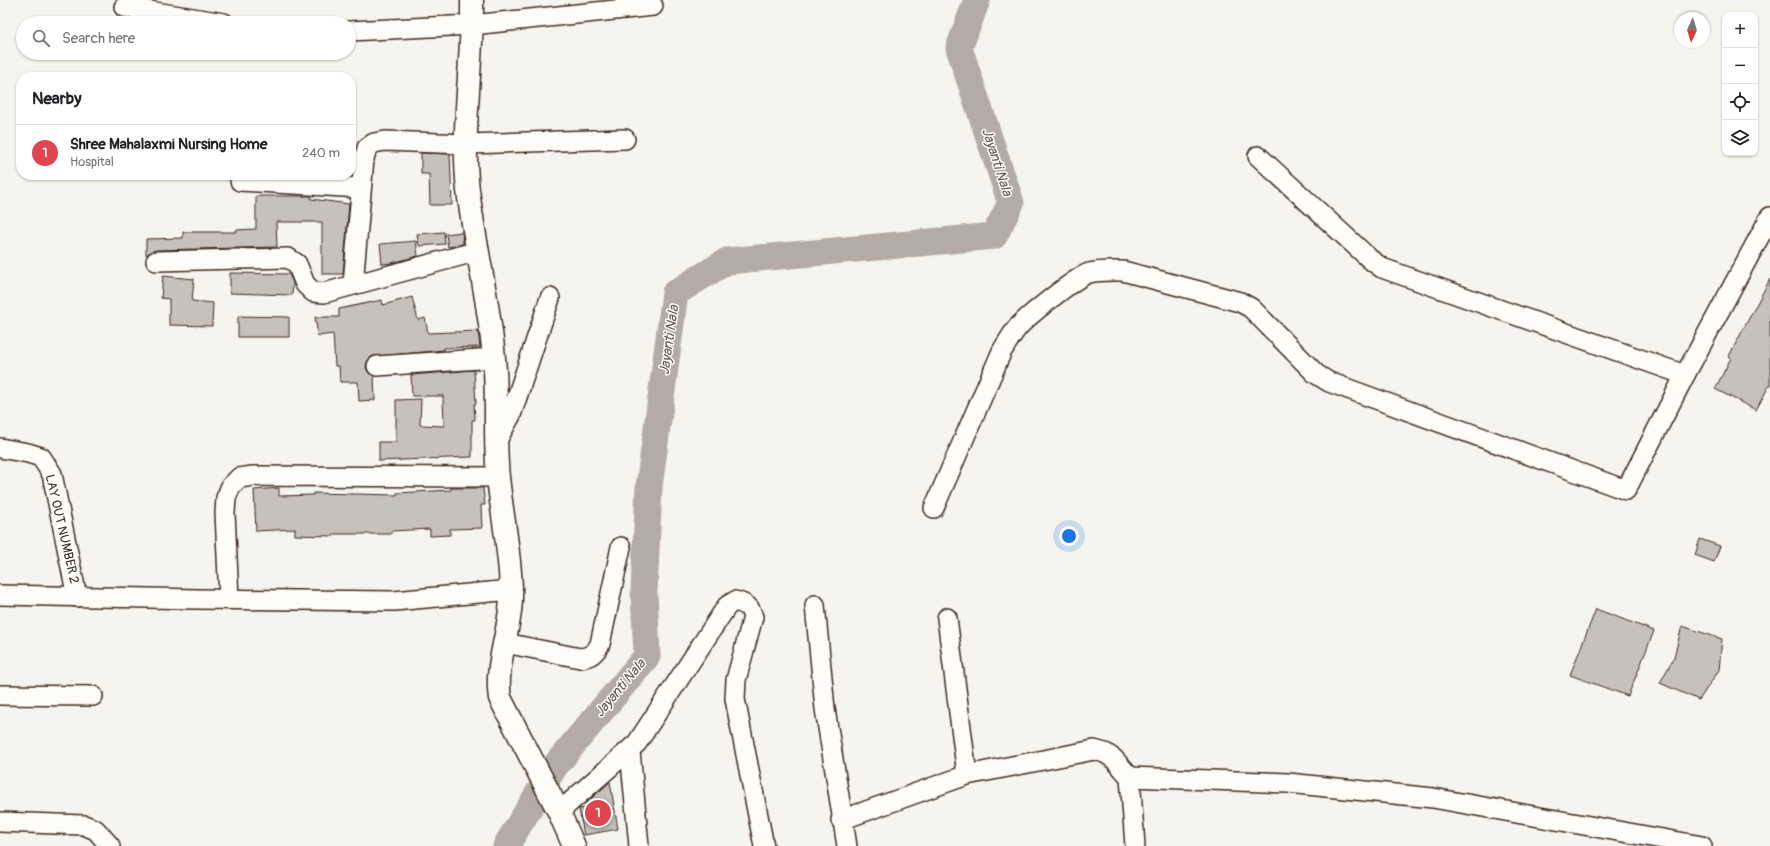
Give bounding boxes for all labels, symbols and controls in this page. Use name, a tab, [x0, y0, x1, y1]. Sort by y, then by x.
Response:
north arrow	[1674, 12, 1710, 48]
map controls	[1722, 12, 1758, 156]
button: +	[1722, 12, 1758, 48]
search box	[16, 16, 356, 60]
icon: search	[30, 27, 52, 49]
text: Search here	[62, 29, 135, 48]
button: −	[1722, 48, 1758, 84]
button: locate	[1722, 84, 1758, 120]
text: Nearby	[32, 88, 81, 109]
button: layers	[1722, 120, 1758, 156]
water label: Jayanti Nala	[978, 126, 1016, 199]
text: Shree Mahalaxmi Nursing Home	[70, 135, 267, 154]
text: 1	[42, 145, 48, 161]
text: 240 m	[302, 145, 340, 161]
text: Hospital	[70, 154, 114, 170]
water label: Jayanti Nala	[656, 303, 682, 376]
street label: LAY OUT NUMBER 2	[42, 473, 82, 585]
your location	[1059, 526, 1079, 546]
water label: Jayanti Nala	[591, 655, 650, 720]
pin: 1	[585, 798, 611, 828]

